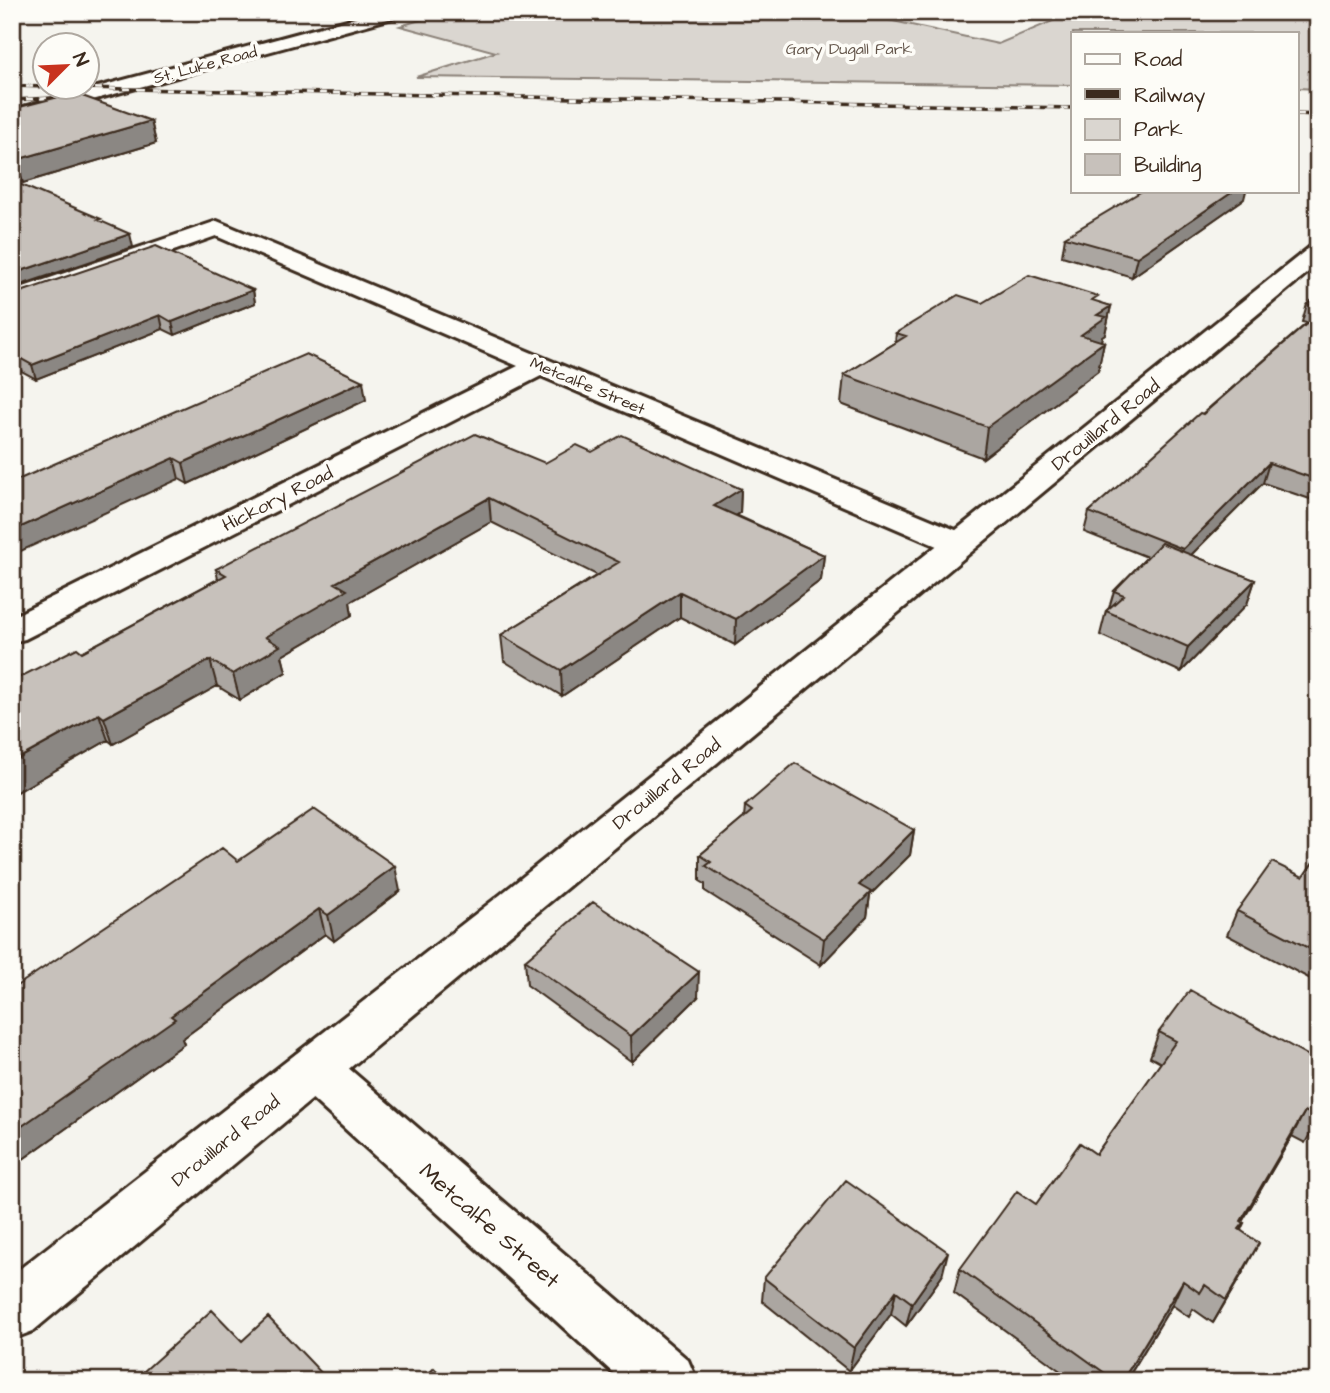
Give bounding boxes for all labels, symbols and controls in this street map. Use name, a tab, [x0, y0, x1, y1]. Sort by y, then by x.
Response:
north arrow	[32, 32, 102, 102]
legend	[1071, 32, 1298, 192]
park label: Gary Dugall Park	[786, 38, 912, 61]
street label: St. Luke Road	[151, 41, 259, 89]
text: Road	[1134, 45, 1182, 74]
text: N	[65, 49, 95, 71]
text: Railway	[1134, 81, 1206, 112]
text: Park	[1134, 115, 1183, 144]
text: Building	[1134, 151, 1202, 182]
street label: Metcalfe Street	[527, 352, 649, 420]
street label: Drouillard Road	[1046, 373, 1166, 478]
street label: Hickory Road	[218, 460, 338, 540]
street label: Drouillard Road	[607, 732, 727, 837]
street label: Drouillard Road	[166, 1089, 286, 1194]
street label: Metcalfe Street	[412, 1156, 567, 1296]

